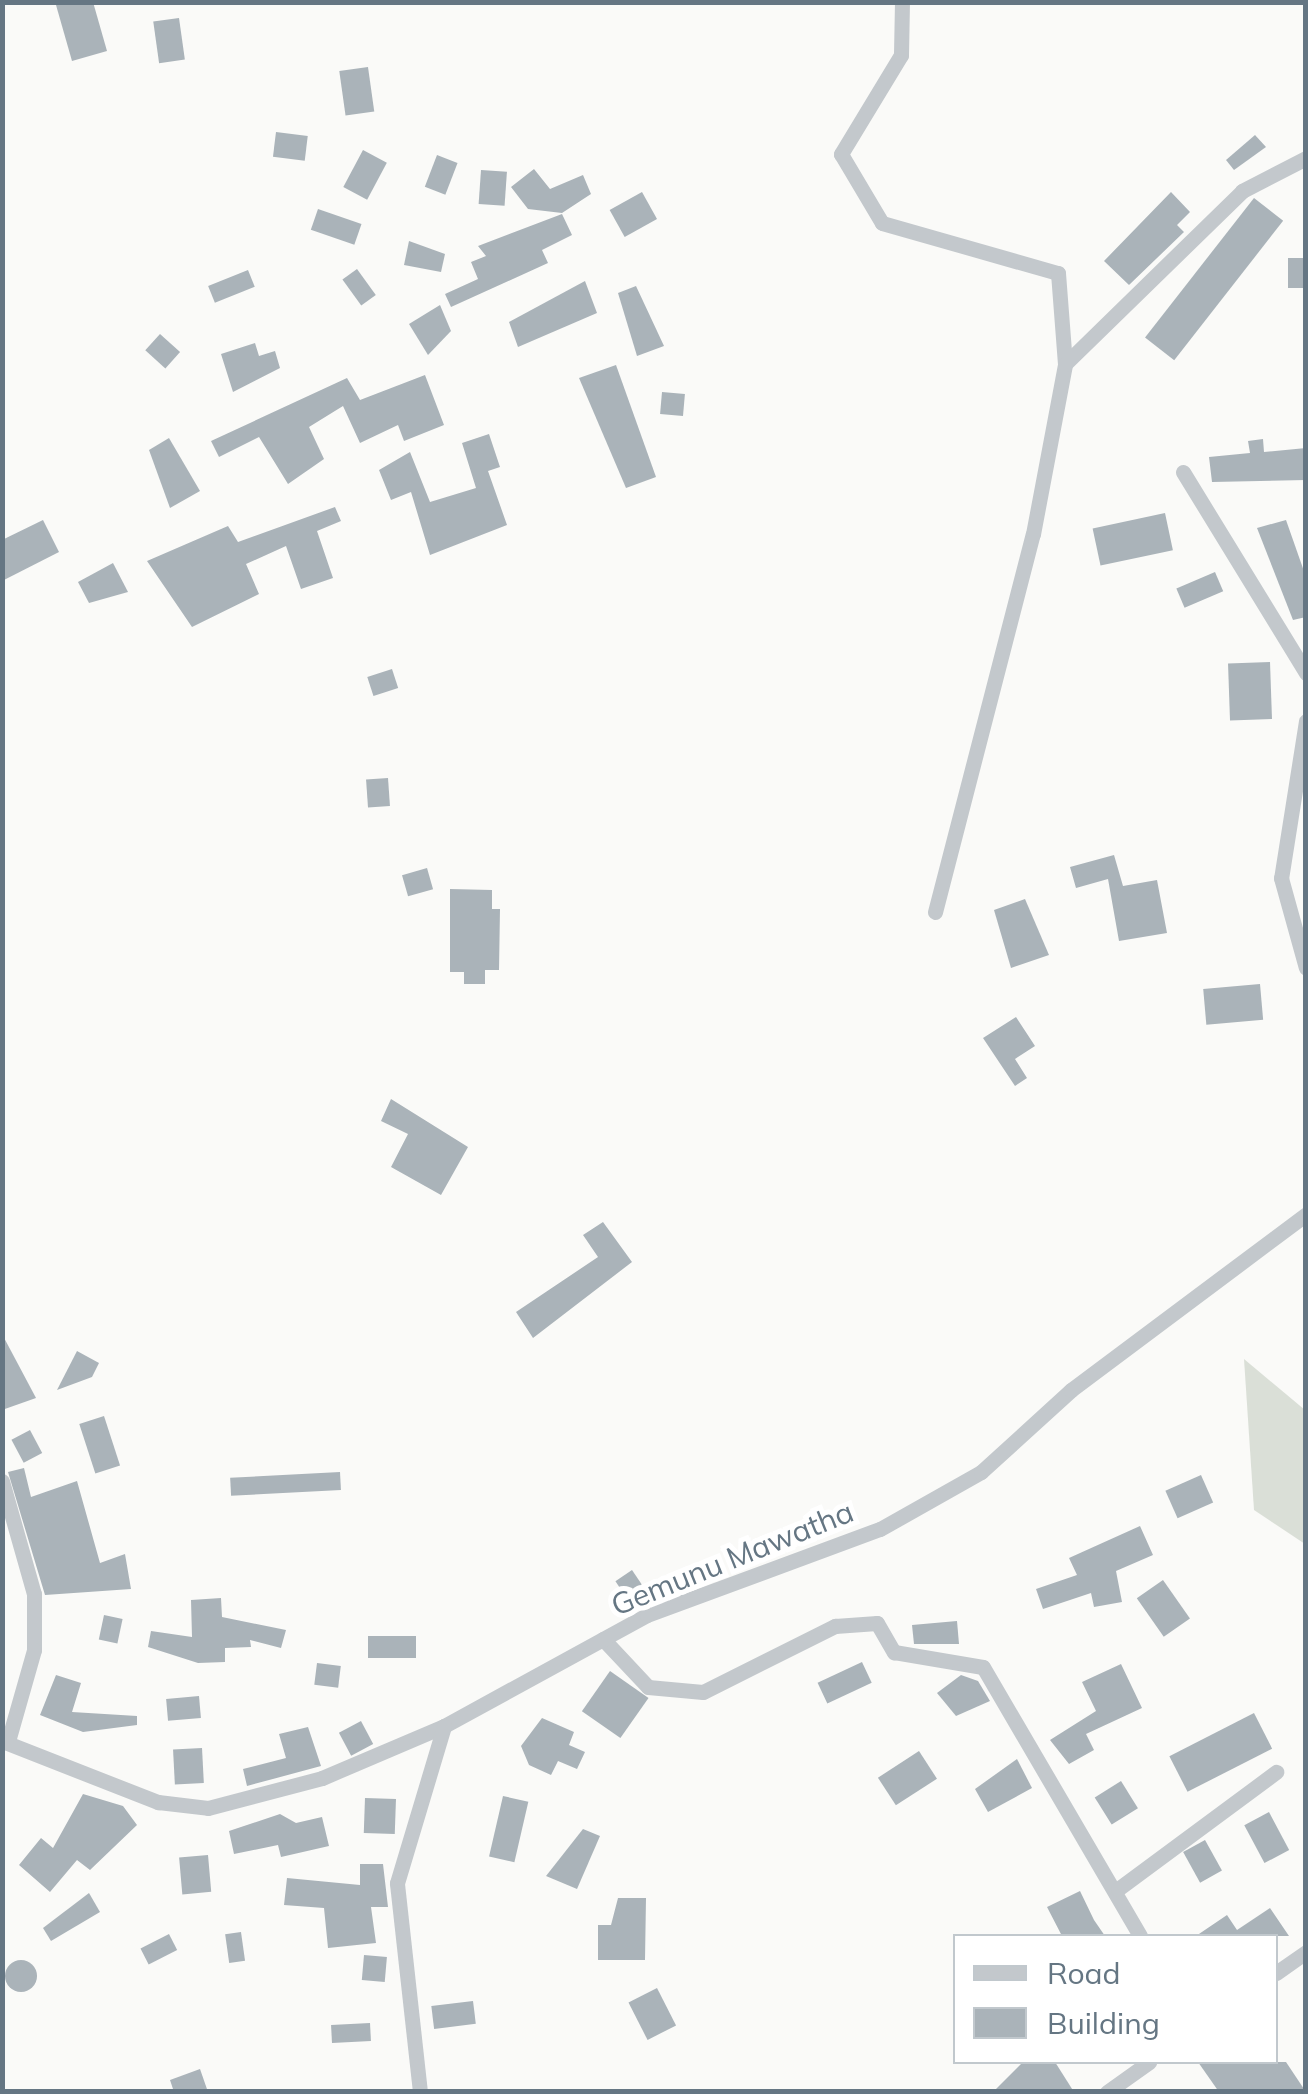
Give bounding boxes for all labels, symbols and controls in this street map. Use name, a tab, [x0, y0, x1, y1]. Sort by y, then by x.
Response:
street label: Gemunu Mawatha	[606, 1493, 858, 1623]
legend	[953, 1934, 1278, 2064]
text: Road	[1047, 1954, 1121, 1992]
text: Building	[1047, 2004, 1160, 2042]

